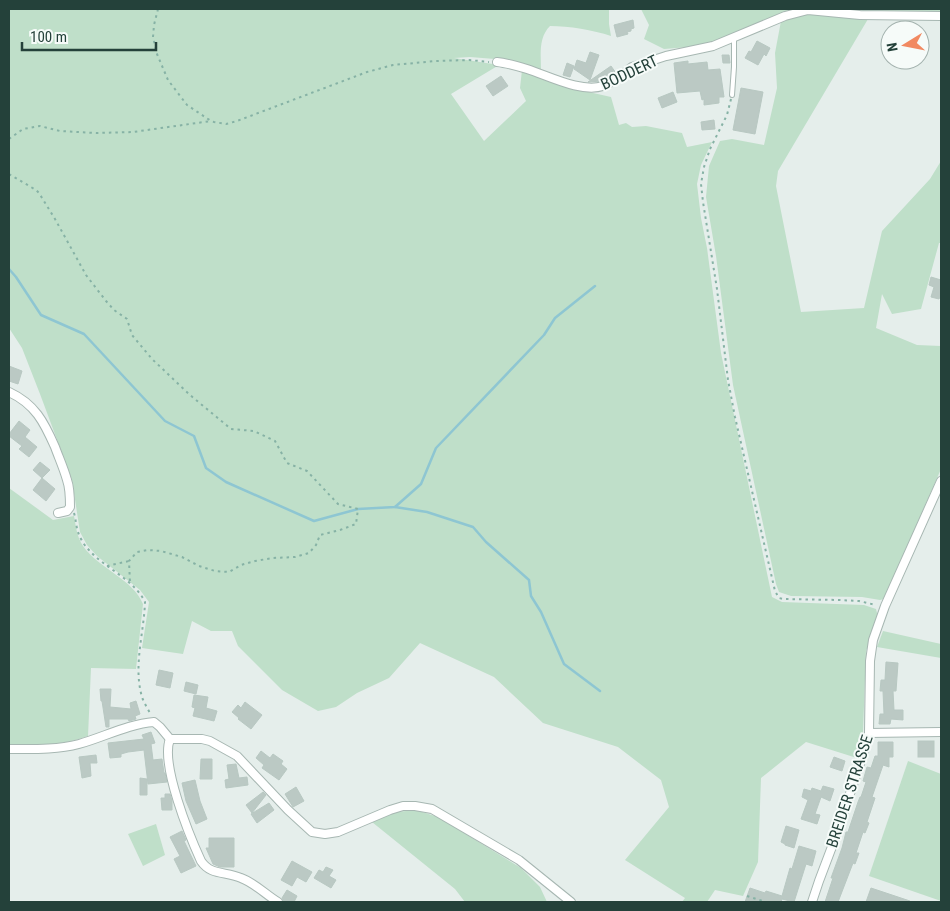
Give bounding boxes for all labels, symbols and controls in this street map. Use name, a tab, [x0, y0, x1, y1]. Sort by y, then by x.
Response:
scale bar	[22, 20, 156, 52]
north arrow	[880, 20, 930, 70]
text: 100 m	[30, 28, 67, 46]
text: N	[884, 42, 901, 53]
street label: BODDERT	[598, 51, 661, 94]
street label: BREIDER STRASSE	[822, 732, 877, 850]

